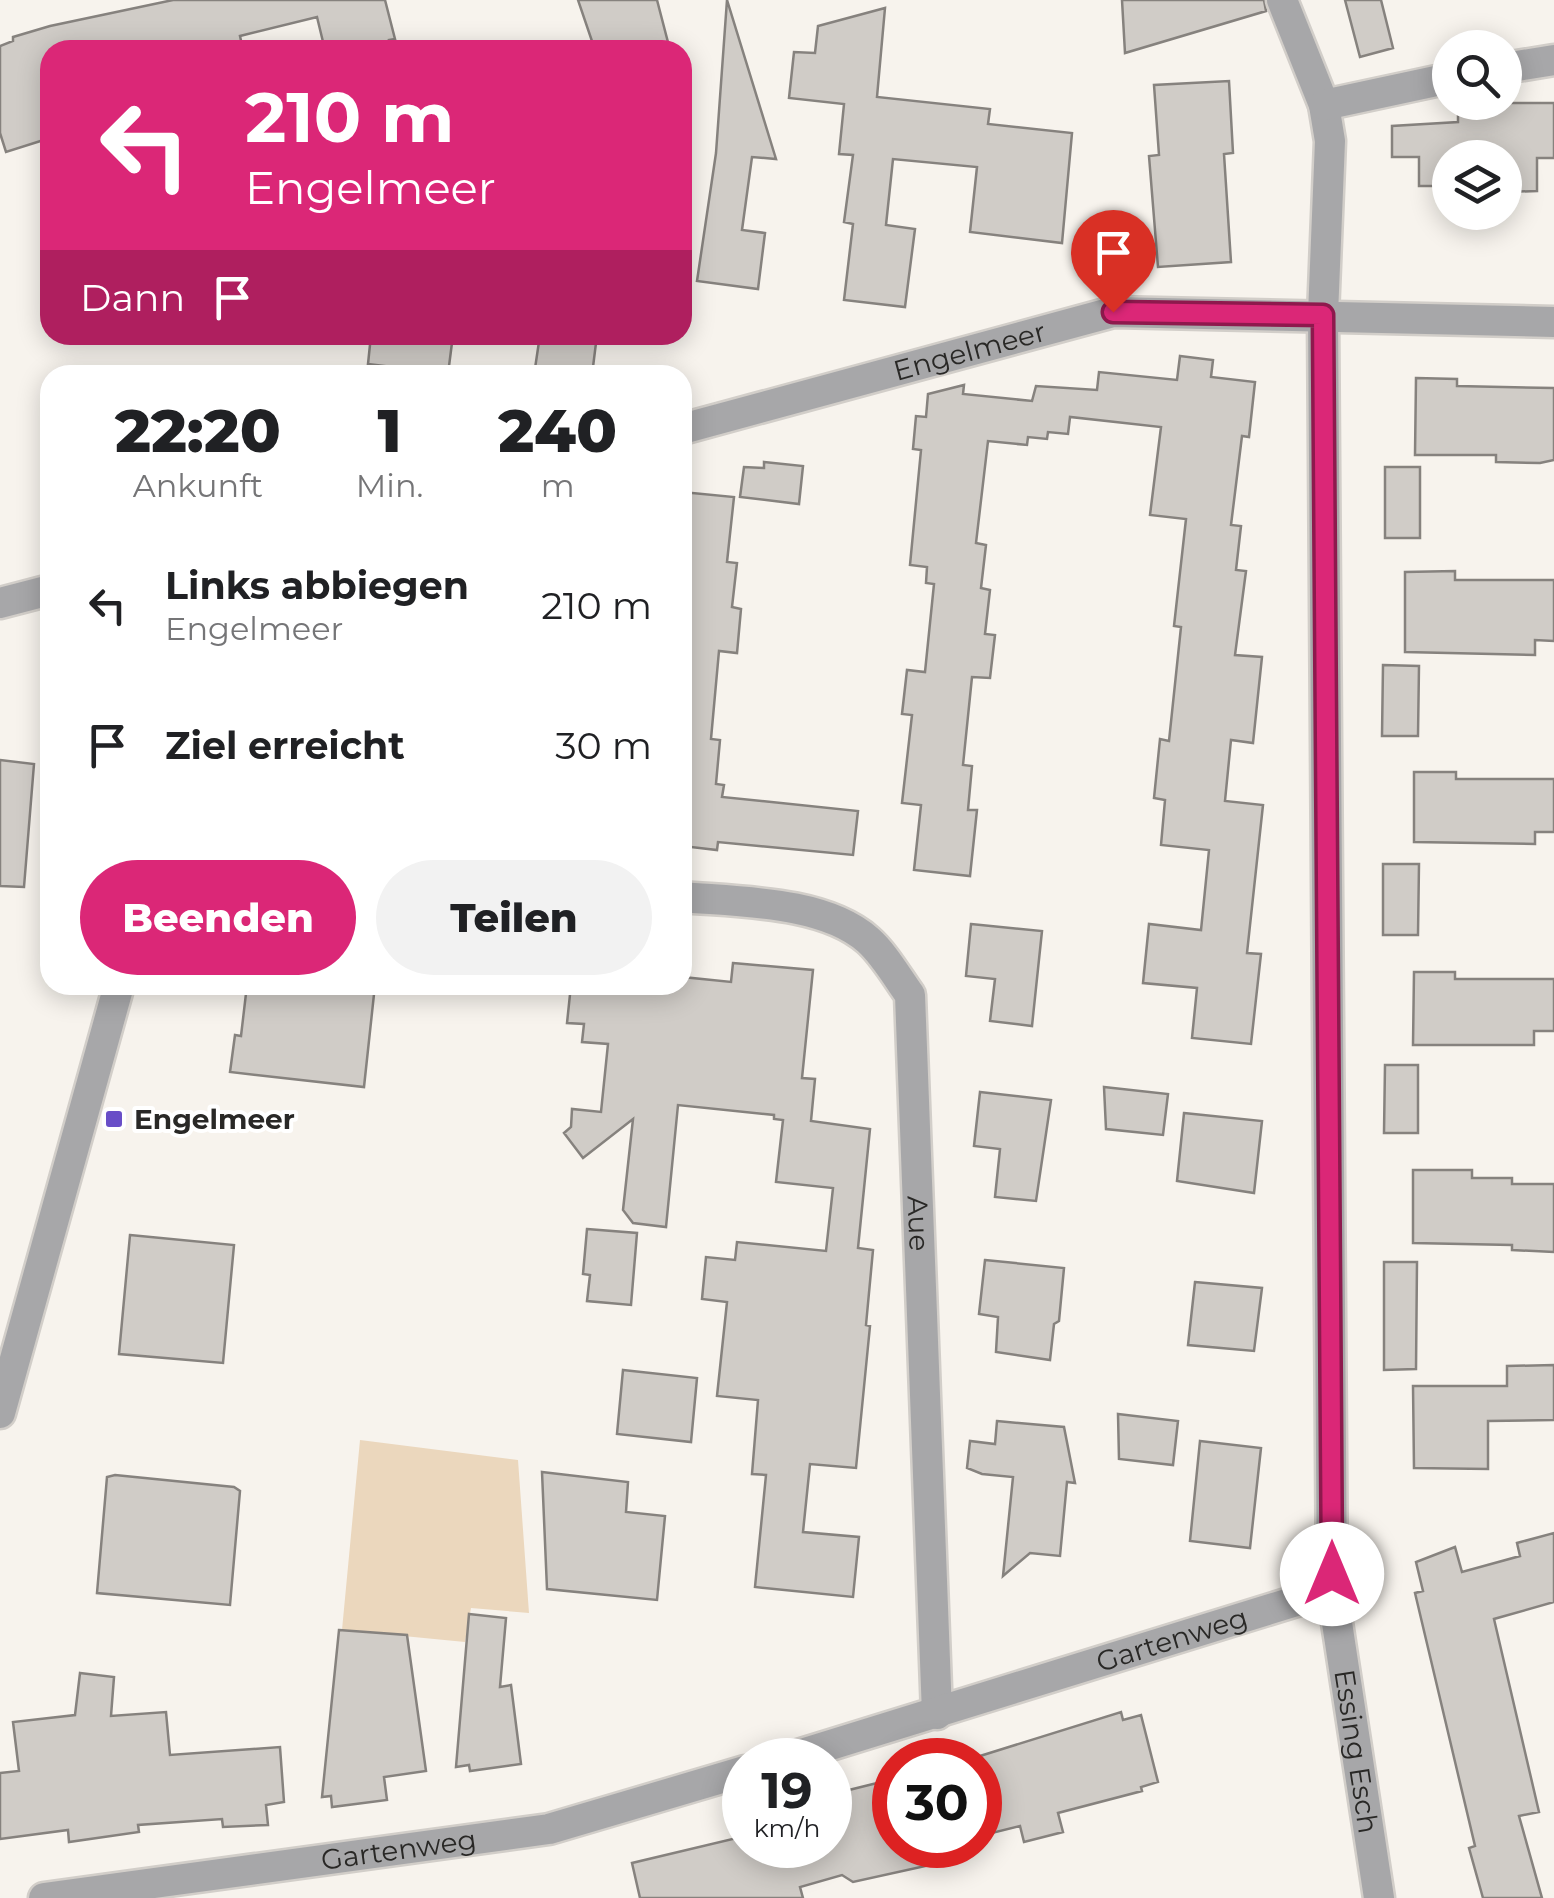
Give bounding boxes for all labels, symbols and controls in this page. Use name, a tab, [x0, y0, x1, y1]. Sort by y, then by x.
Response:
map controls	[1432, 30, 1522, 230]
button: search	[1432, 30, 1522, 120]
text: 210 m	[245, 74, 455, 160]
icon: left	[80, 80, 210, 210]
button: layers	[1432, 140, 1522, 230]
text: Engelmeer	[245, 160, 496, 215]
pin	[1071, 210, 1156, 313]
icon: arrive	[1086, 225, 1141, 280]
icon: arrive	[205, 270, 260, 325]
text: Dann	[80, 274, 185, 321]
street label: Engelmeer	[890, 314, 1049, 388]
text: 22:20	[115, 394, 281, 467]
text: 1	[377, 394, 402, 467]
text: 240	[498, 394, 617, 467]
text: Ankunft	[133, 466, 263, 505]
text: Min.	[356, 466, 423, 505]
text: m	[541, 466, 575, 505]
text: Links abbiegen	[165, 562, 469, 609]
icon: left	[80, 578, 135, 633]
text: 210 m	[541, 582, 652, 629]
text: Engelmeer	[165, 609, 343, 648]
icon: arrive	[80, 718, 135, 773]
text: Ziel erreicht	[165, 722, 405, 769]
text: 30 m	[555, 722, 652, 769]
button: Beenden	[80, 860, 356, 975]
button: Teilen	[376, 860, 652, 975]
place label: Engelmeer	[134, 1102, 295, 1136]
marker: Engelmeer	[103, 1108, 125, 1130]
street label: Aue	[901, 1195, 937, 1252]
position arrow	[1280, 1522, 1384, 1626]
street label: Gartenweg	[1092, 1600, 1252, 1679]
street label: Essing Esch	[1327, 1667, 1386, 1836]
speed limit sign: 30	[872, 1738, 1002, 1868]
text: 19	[761, 1760, 813, 1821]
text: km/h	[754, 1813, 820, 1843]
street label: Gartenweg	[319, 1822, 479, 1877]

